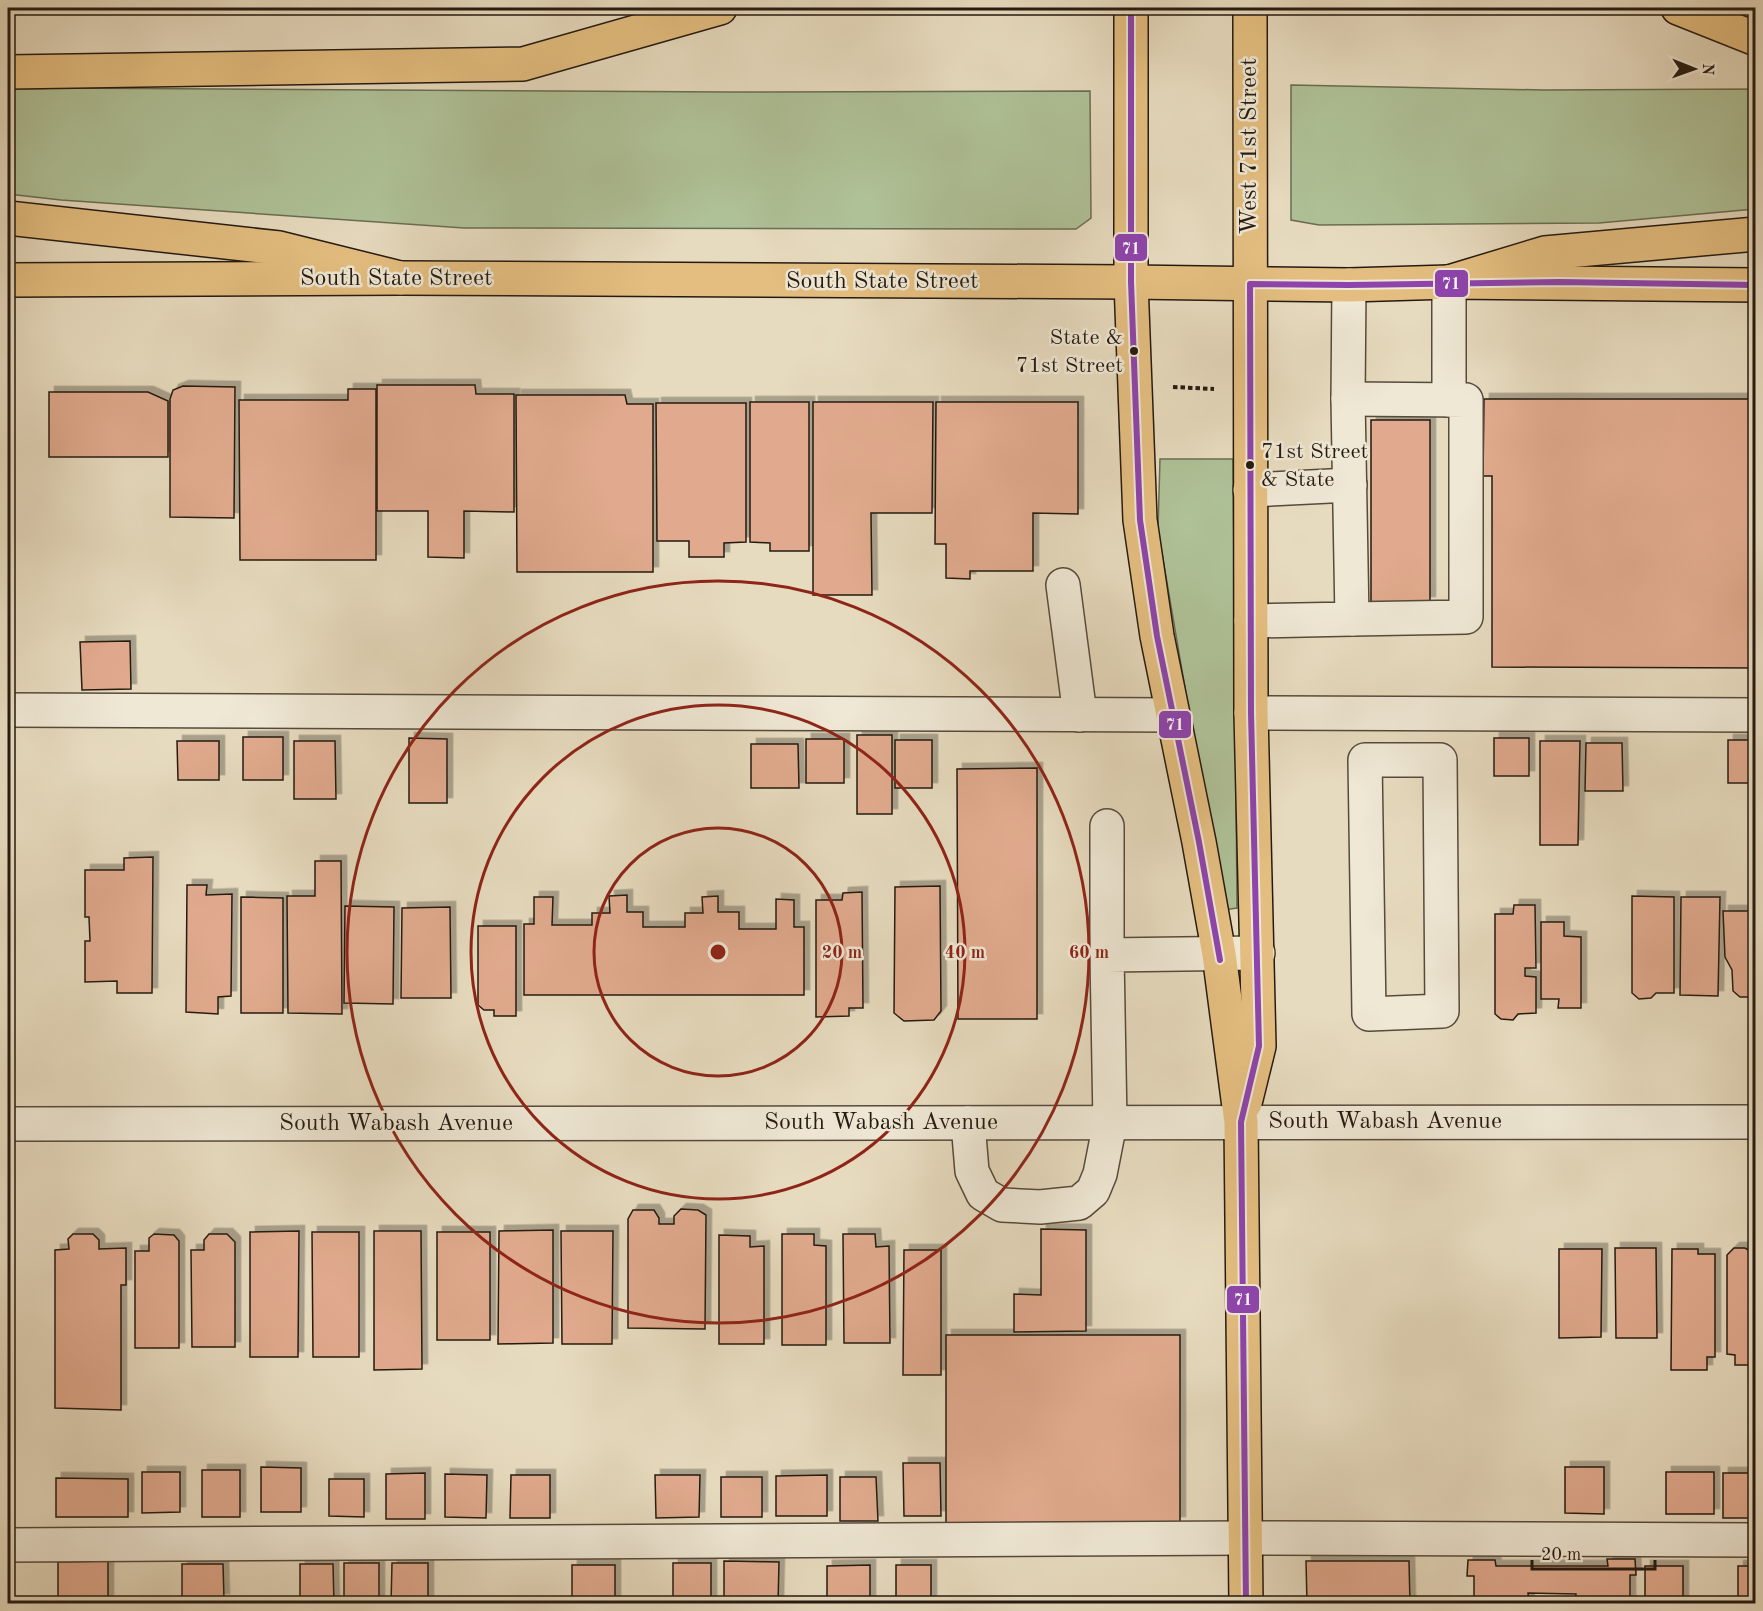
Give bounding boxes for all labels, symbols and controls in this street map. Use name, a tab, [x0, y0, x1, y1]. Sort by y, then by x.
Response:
north arrow	[1664, 39, 1724, 99]
street label: West 71st Street	[1238, 58, 1262, 234]
text: N	[1699, 63, 1715, 76]
line badge: 71	[1114, 233, 1148, 262]
text: 71	[1122, 242, 1140, 258]
street label: South State Street	[300, 267, 492, 291]
line badge: 71	[1434, 269, 1469, 298]
street label: South State Street	[786, 270, 978, 294]
text: 71	[1442, 277, 1460, 293]
place label: State & 71st Street	[1016, 327, 1123, 377]
marker: State & 71st Street	[1128, 345, 1140, 357]
place label: 71st Street & State	[1261, 441, 1368, 491]
marker: 71st Street & State	[1244, 459, 1256, 471]
line badge: 71	[1158, 710, 1192, 739]
text: 71	[1166, 718, 1184, 734]
centre of rings	[708, 942, 728, 962]
text: 20 m	[822, 944, 862, 962]
text: 40 m	[945, 944, 985, 962]
text: 60 m	[1069, 944, 1109, 962]
street label: South Wabash Avenue	[1268, 1110, 1502, 1134]
street label: South Wabash Avenue	[764, 1111, 998, 1135]
street label: South Wabash Avenue	[279, 1112, 513, 1136]
line badge: 71	[1226, 1285, 1260, 1314]
text: 71	[1234, 1293, 1252, 1309]
scale bar	[1532, 1533, 1655, 1571]
text: 20 m	[1541, 1546, 1581, 1564]

